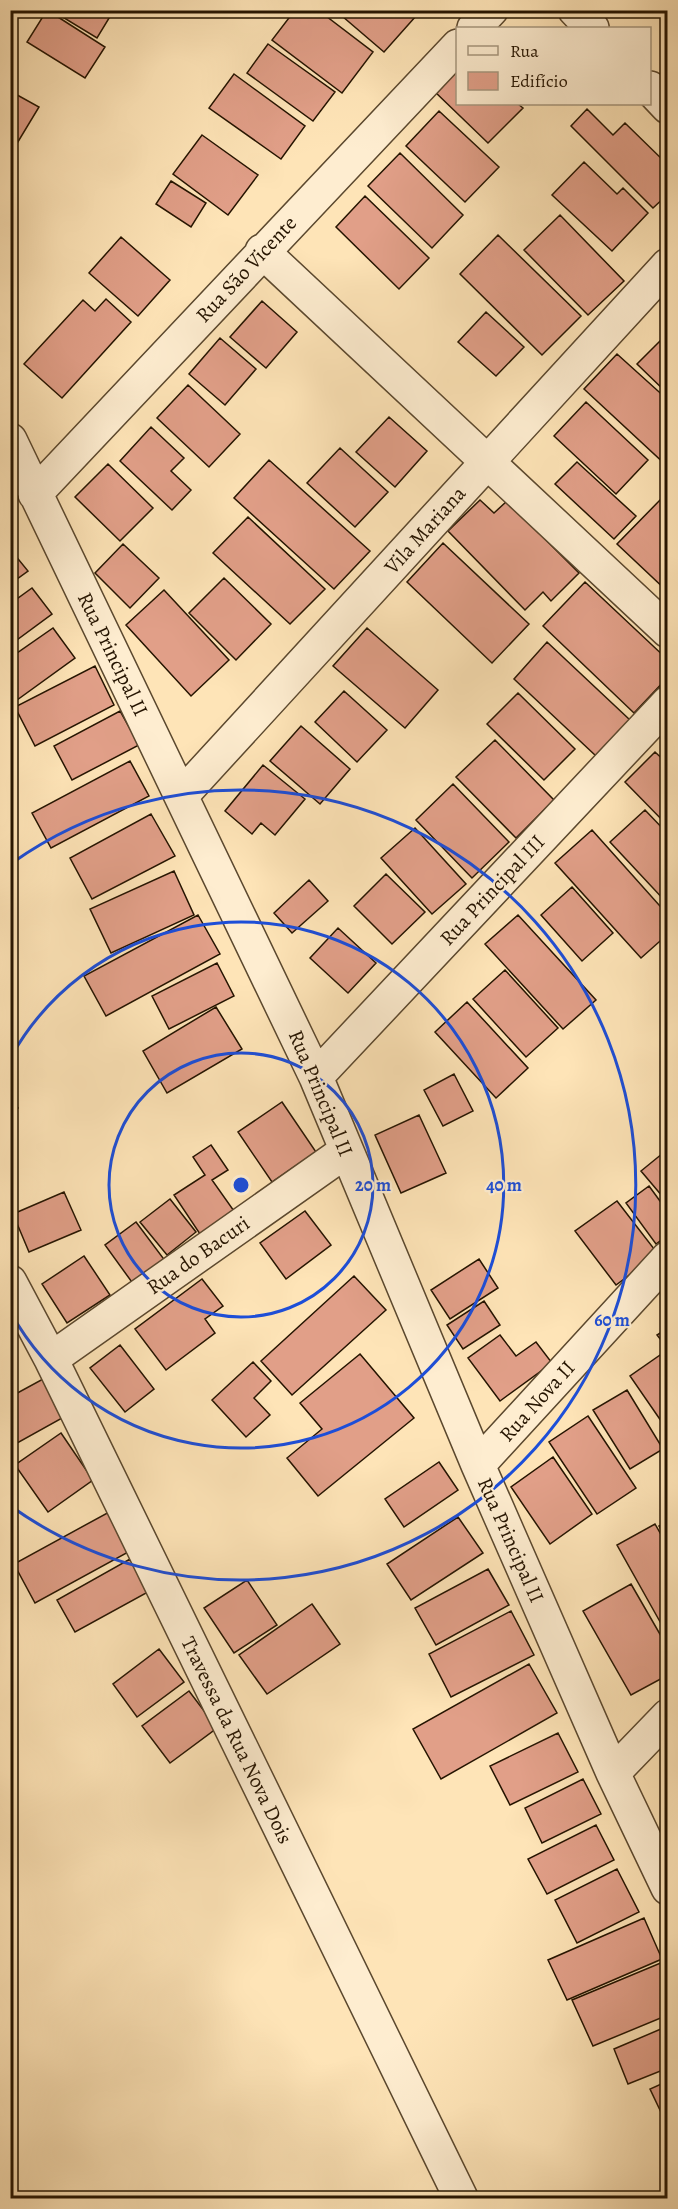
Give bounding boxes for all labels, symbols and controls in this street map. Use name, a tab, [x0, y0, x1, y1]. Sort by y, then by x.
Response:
legend	[456, 27, 651, 105]
text: Rua	[510, 39, 539, 63]
text: Edifício	[510, 69, 568, 93]
street label: Rua São Vicente	[189, 210, 303, 328]
street label: Vila Mariana	[377, 480, 472, 581]
street label: Rua Principal II	[71, 587, 155, 721]
street label: Rua Principal III	[433, 828, 551, 952]
street label: Rua Principal II	[282, 1026, 360, 1160]
text: 20 m	[355, 1173, 391, 1197]
text: 40 m	[486, 1173, 522, 1197]
centre of rings	[231, 1175, 251, 1195]
street label: Rua do Bacuri	[141, 1209, 255, 1301]
text: 60 m	[594, 1308, 630, 1332]
street label: Rua Nova II	[493, 1354, 581, 1448]
street label: Rua Principal II	[471, 1473, 551, 1607]
street label: Travessa da Rua Nova Dois	[175, 1632, 299, 1848]

